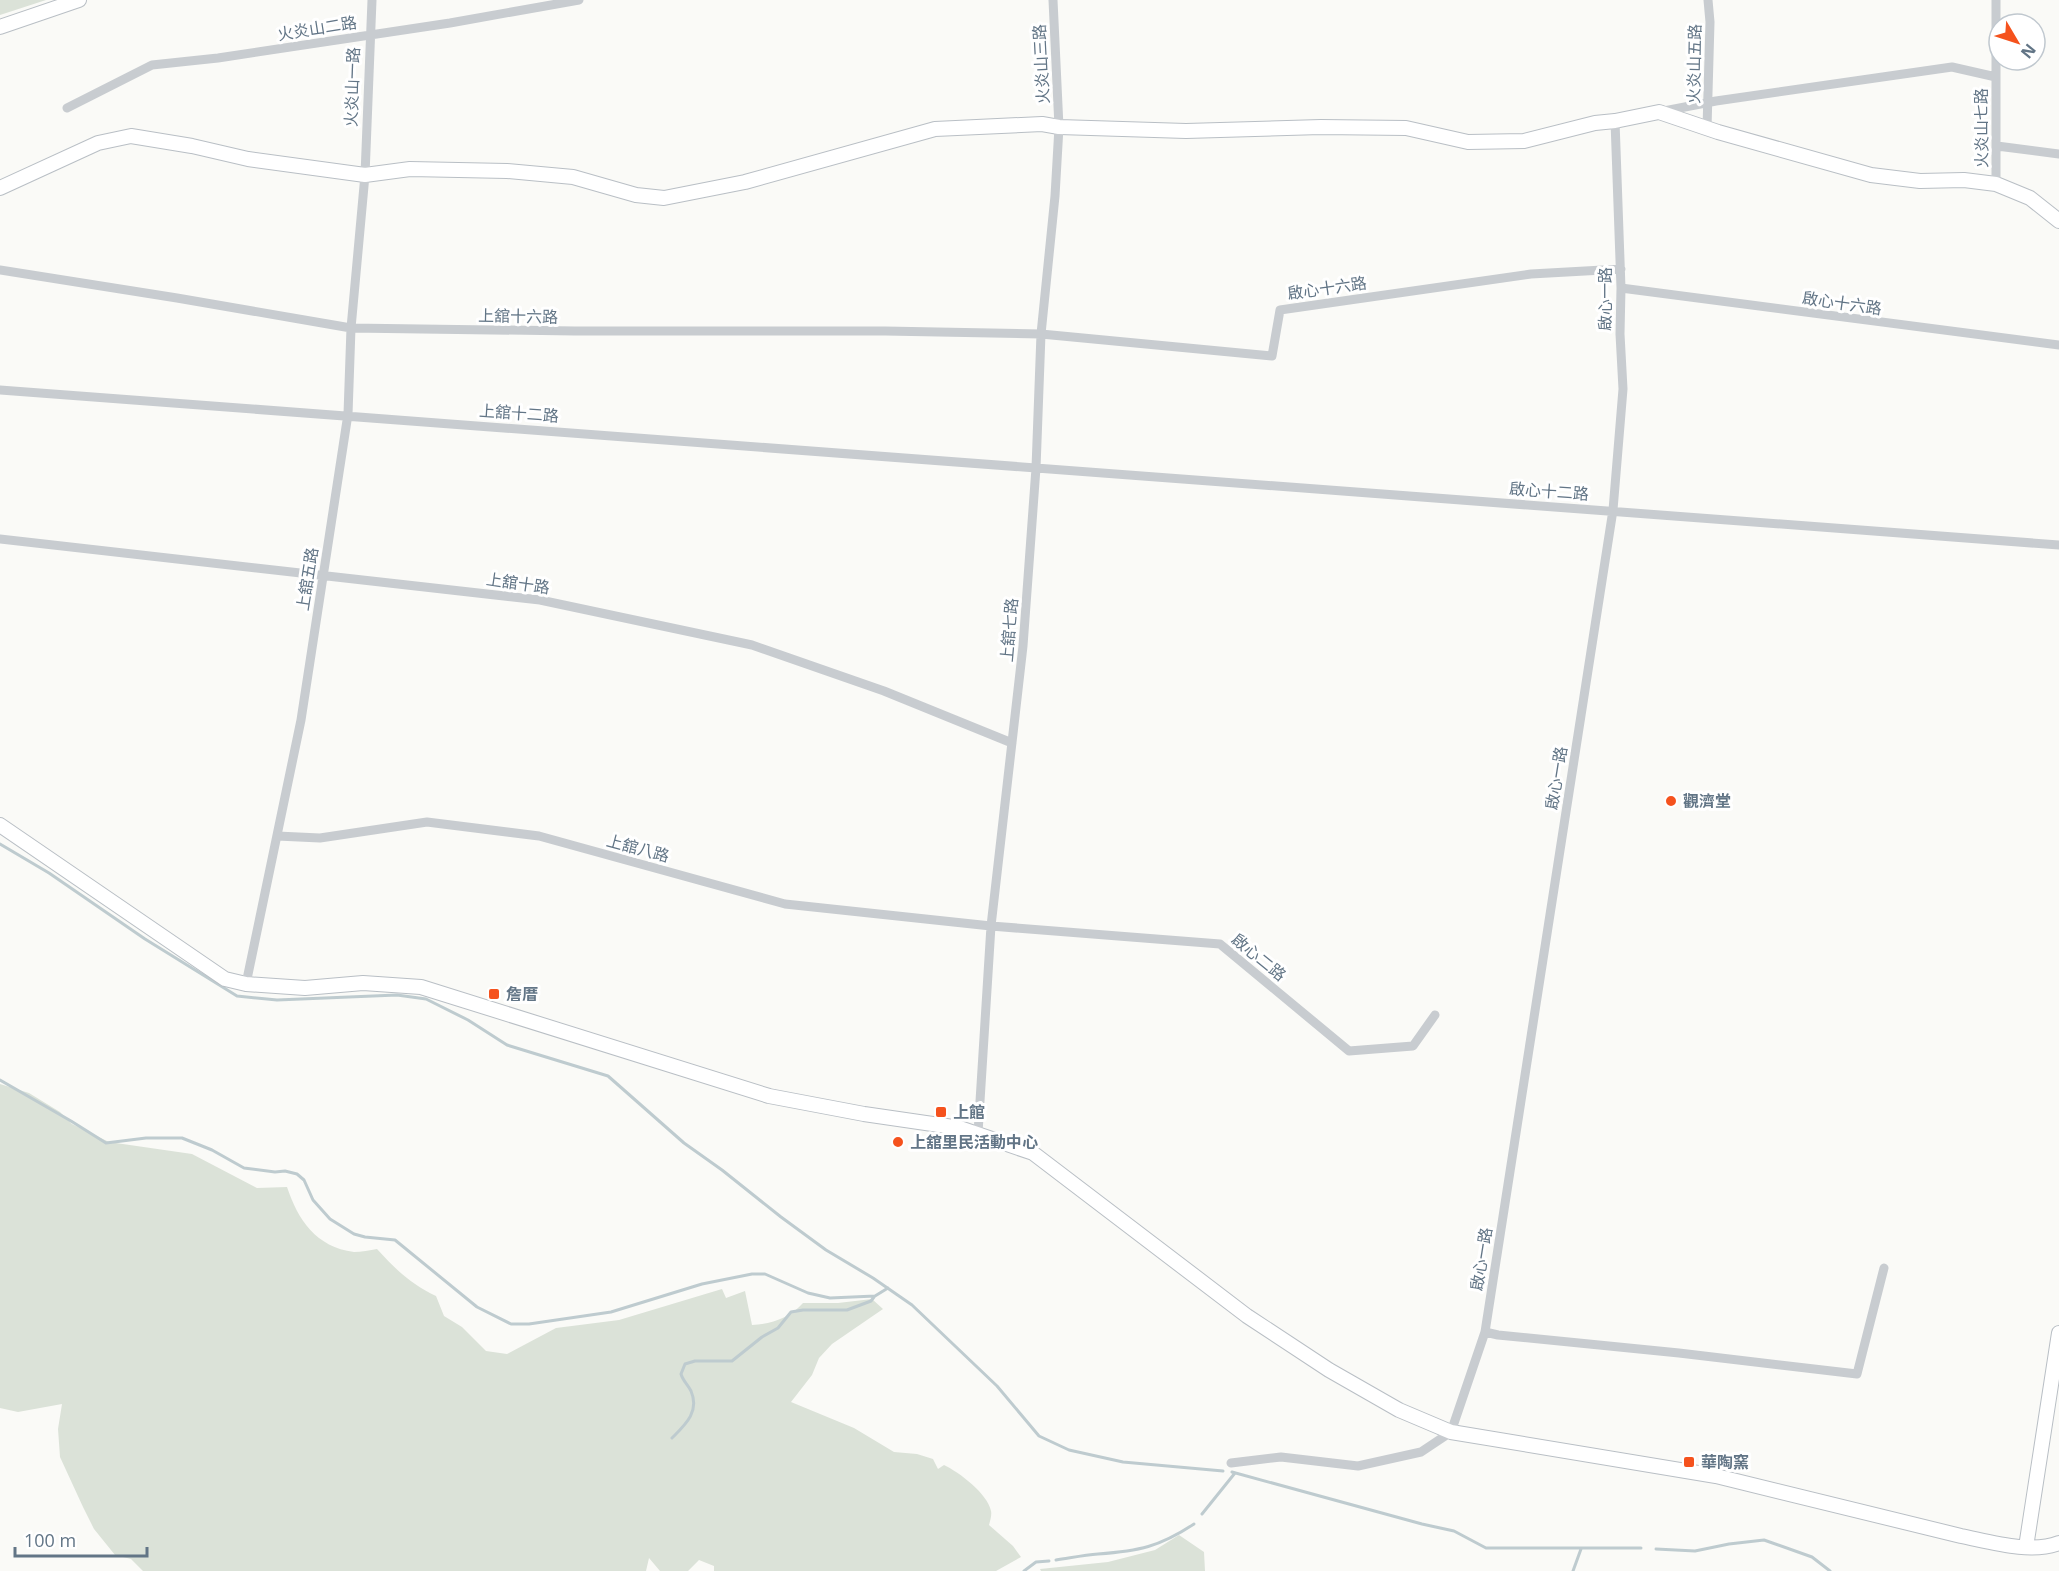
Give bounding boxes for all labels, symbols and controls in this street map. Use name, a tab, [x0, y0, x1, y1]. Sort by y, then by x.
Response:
street label: 火炎山二路	[276, 11, 358, 45]
north arrow	[1987, 12, 2047, 72]
street label: 火炎山三路	[1028, 23, 1054, 105]
street label: 火炎山五路	[1682, 24, 1706, 104]
text: N	[2016, 39, 2041, 63]
street label: 火炎山一路	[340, 47, 364, 127]
street label: 火炎山七路	[1970, 88, 1992, 168]
street label: 啟心一路	[1594, 267, 1616, 331]
street label: 啟心十六路	[1286, 272, 1368, 304]
street label: 啟心十六路	[1801, 287, 1883, 319]
street label: 上舘十六路	[478, 304, 558, 328]
street label: 上舘十二路	[478, 399, 560, 427]
street label: 啟心十二路	[1508, 477, 1590, 505]
street label: 上舘五路	[291, 546, 323, 612]
street label: 上舘十路	[485, 568, 551, 598]
street label: 上舘七路	[995, 597, 1023, 663]
street label: 啟心一路	[1540, 745, 1572, 811]
place label: 觀濟堂	[1683, 790, 1731, 812]
marker: 觀濟堂	[1664, 794, 1678, 808]
street label: 上舘八路	[604, 829, 672, 867]
street label: 啟心二路	[1227, 928, 1291, 986]
place label: 詹厝	[506, 983, 538, 1005]
marker: 詹厝	[487, 987, 501, 1001]
place label: 上館	[953, 1101, 985, 1123]
marker: 上館	[934, 1105, 948, 1119]
place label: 上舘里民活動中心	[910, 1131, 1038, 1153]
marker: 上舘里民活動中心	[891, 1135, 905, 1149]
street label: 啟心一路	[1465, 1226, 1497, 1292]
place label: 華陶窯	[1701, 1451, 1749, 1473]
marker: 華陶窯	[1682, 1455, 1696, 1469]
scale bar	[15, 1520, 147, 1558]
text: 100 m	[24, 1528, 76, 1552]

